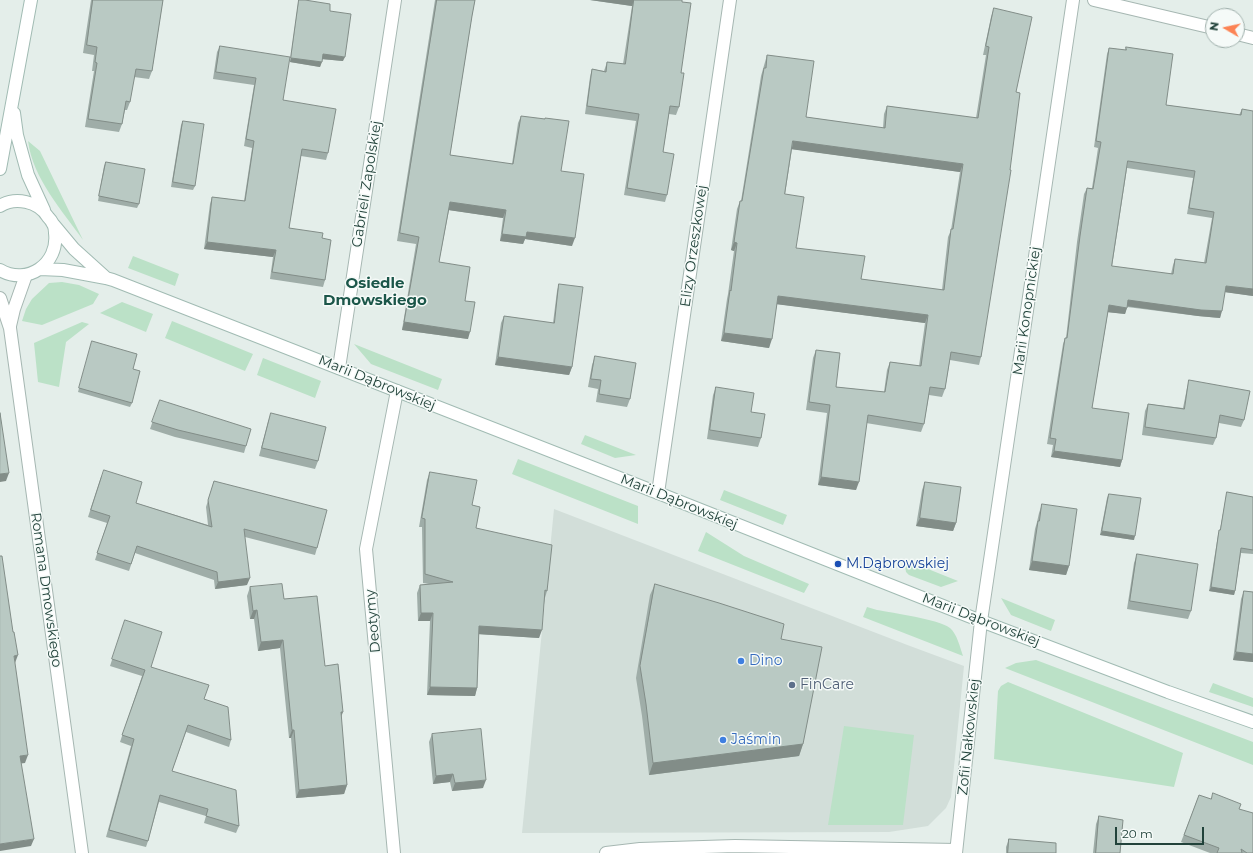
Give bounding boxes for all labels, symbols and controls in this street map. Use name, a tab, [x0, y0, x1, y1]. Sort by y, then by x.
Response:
north arrow	[1205, 8, 1245, 48]
text: N	[1207, 21, 1222, 32]
street label: Gabrieli Zapolskiej	[349, 119, 385, 249]
street label: Elizy Orzeszkowej	[677, 184, 711, 308]
street label: Marii Konopnickiej	[1010, 246, 1044, 376]
district label: Osiedle Dmowskiego	[323, 275, 427, 310]
street label: Marii Dąbrowskiej	[316, 352, 438, 414]
street label: Marii Dąbrowskiej	[618, 471, 740, 533]
street label: Romana Dmowskiego	[27, 511, 65, 669]
place label: M.Dąbrowskiej	[846, 556, 949, 572]
marker: M.Dąbrowskiej	[833, 559, 843, 569]
street label: Deotymy	[362, 589, 384, 653]
street label: Marii Dąbrowskiej	[920, 590, 1042, 650]
place label: Dino	[749, 653, 783, 669]
marker: Dino	[736, 656, 746, 666]
place label: FinCare	[800, 677, 854, 693]
street label: Zofii Nałkowskiej	[955, 678, 983, 796]
marker: FinCare	[787, 680, 797, 690]
place label: Jaśmin	[731, 732, 781, 748]
marker: Jaśmin	[718, 735, 728, 745]
scale bar	[1117, 819, 1206, 845]
text: 20 m	[1122, 826, 1153, 841]

